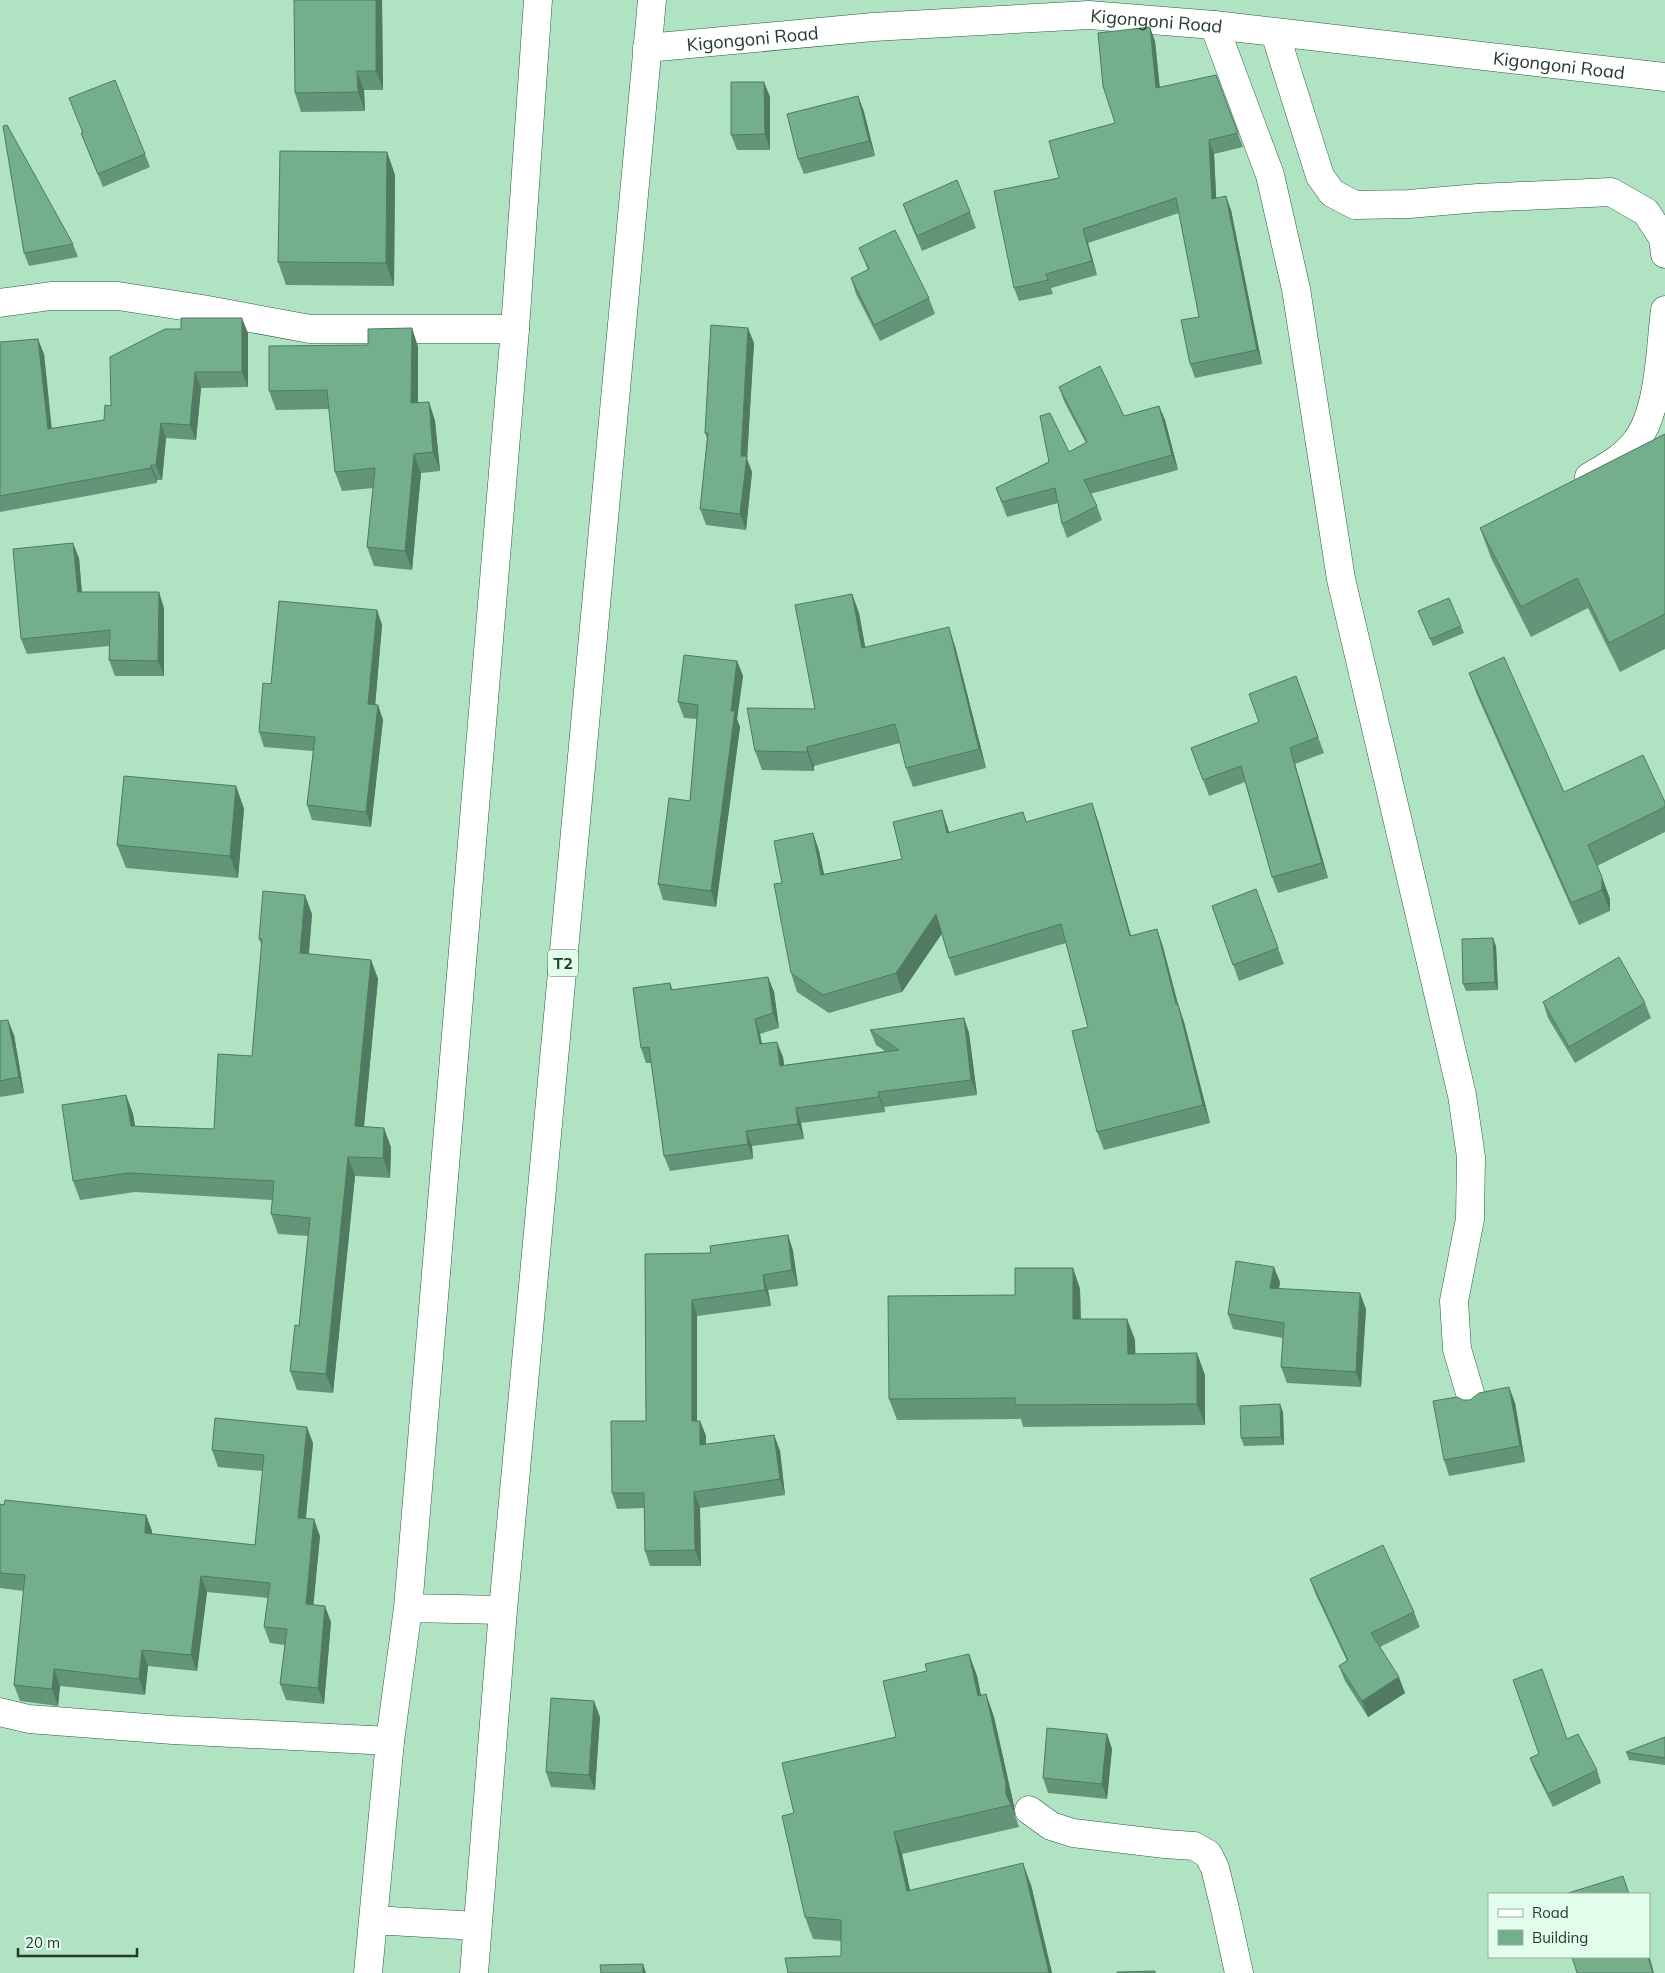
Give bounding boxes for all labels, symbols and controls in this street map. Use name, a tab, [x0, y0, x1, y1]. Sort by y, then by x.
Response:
street label: Kigongoni Road	[1090, 4, 1224, 37]
street label: Kigongoni Road	[686, 21, 819, 56]
street label: Kigongoni Road	[1492, 46, 1626, 84]
road number: T2	[548, 950, 578, 976]
legend	[1488, 1893, 1650, 1958]
text: Road	[1532, 1903, 1569, 1922]
scale bar	[18, 1926, 136, 1958]
text: Building	[1532, 1928, 1588, 1947]
text: 20 m	[25, 1933, 60, 1952]

